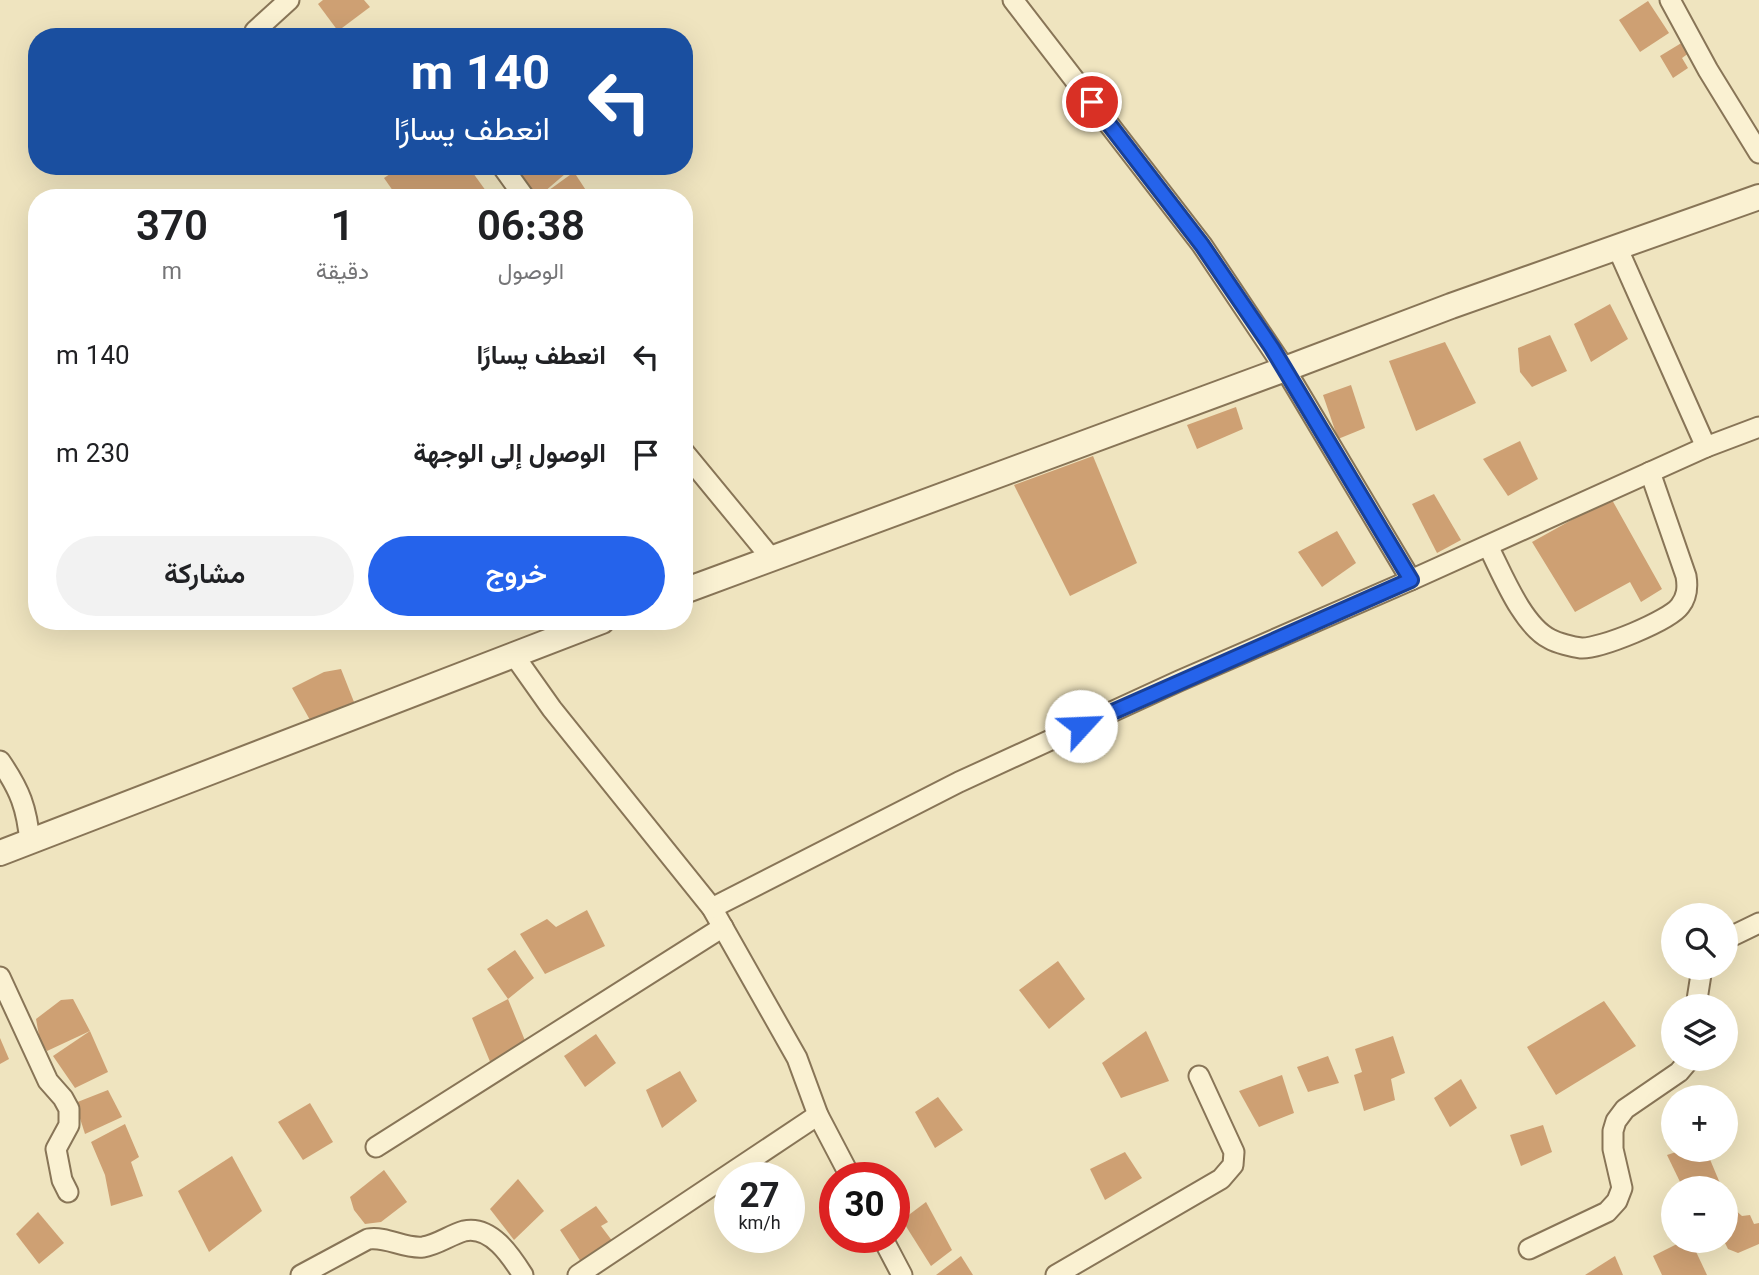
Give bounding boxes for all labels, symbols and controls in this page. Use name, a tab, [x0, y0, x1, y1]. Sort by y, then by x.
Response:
text: 140 m	[411, 39, 550, 115]
icon: left	[574, 56, 665, 147]
pin	[1062, 72, 1122, 132]
icon: arrive	[1073, 83, 1111, 121]
text: انعطف يسارًا	[394, 107, 550, 157]
text: 370	[136, 197, 208, 263]
text: 1	[330, 197, 354, 263]
text: 06:38	[477, 197, 585, 263]
text: m	[162, 255, 182, 291]
text: دقيقة	[316, 255, 369, 291]
text: الوصول	[498, 255, 564, 291]
text: 140 m	[56, 337, 130, 378]
text: انعطف يسارًا	[476, 337, 606, 378]
icon: left	[627, 338, 665, 376]
text: 230 m	[56, 435, 130, 476]
text: الوصول إلى الوجهة	[413, 435, 606, 476]
icon: arrive	[627, 436, 665, 474]
button: مشاركة	[56, 536, 354, 616]
button: خروج	[368, 536, 665, 616]
position arrow	[1044, 689, 1118, 763]
map controls	[1661, 903, 1738, 1253]
button: search	[1661, 903, 1738, 980]
button: layers	[1661, 994, 1738, 1071]
button: +	[1661, 1085, 1738, 1162]
speed limit sign: 30	[819, 1162, 910, 1253]
text: 27	[739, 1171, 780, 1226]
button: −	[1661, 1176, 1738, 1253]
text: km/h	[738, 1211, 781, 1239]

